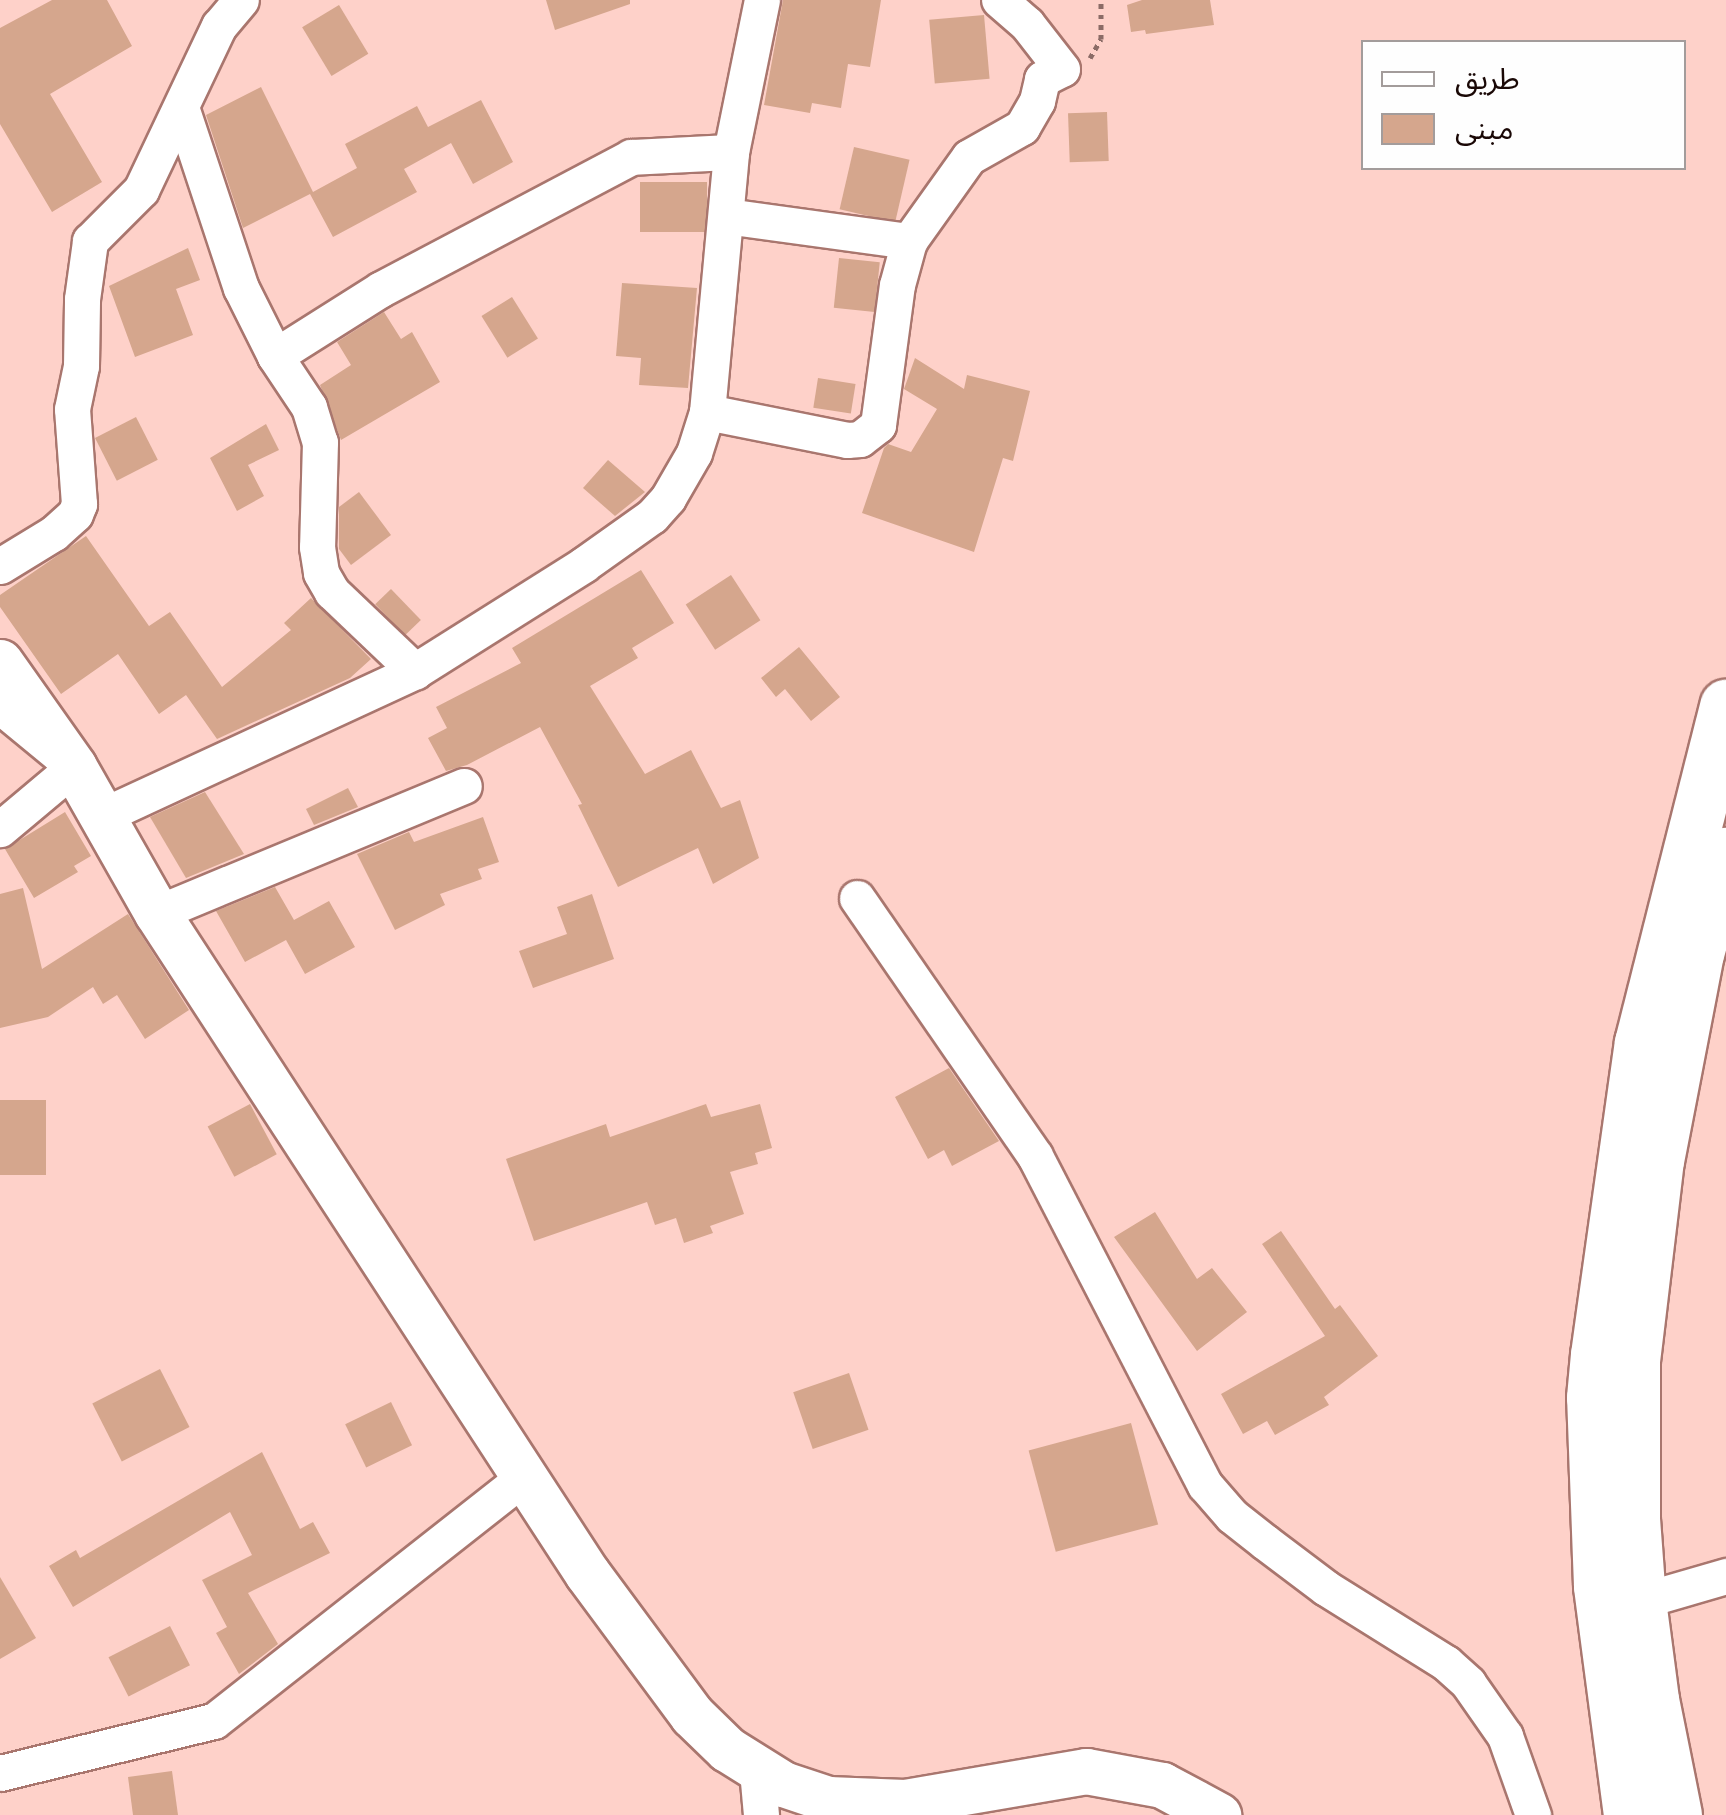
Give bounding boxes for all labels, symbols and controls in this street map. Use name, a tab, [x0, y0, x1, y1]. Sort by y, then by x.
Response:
legend	[1361, 40, 1686, 170]
text: طريق	[1455, 61, 1520, 98]
text: مبنى	[1455, 111, 1513, 148]

